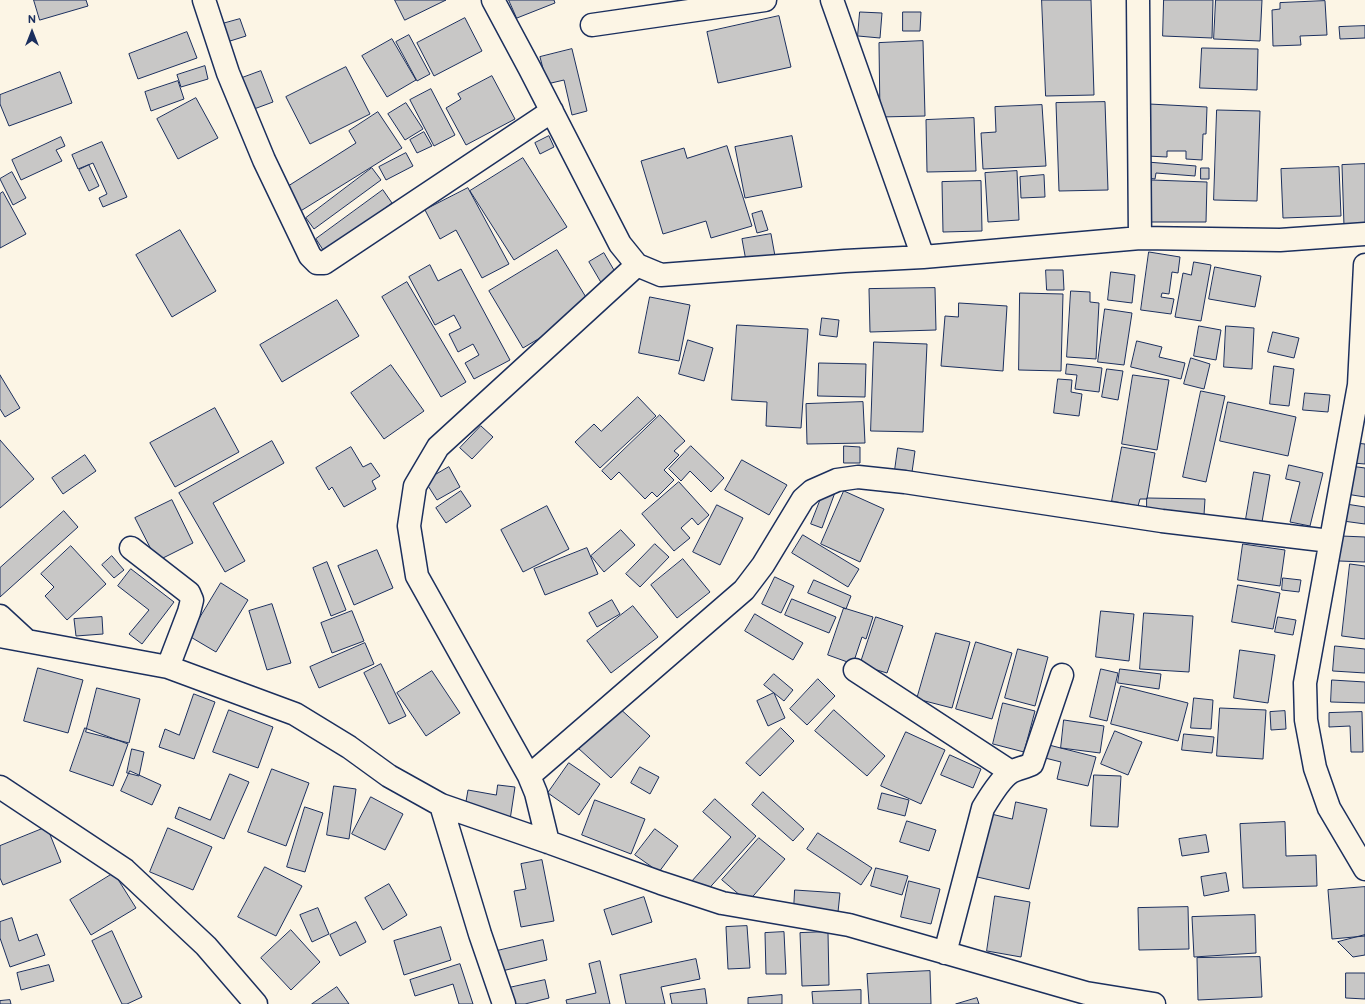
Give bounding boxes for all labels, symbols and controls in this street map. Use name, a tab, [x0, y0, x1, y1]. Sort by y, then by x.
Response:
north arrow	[12, 12, 52, 52]
text: N	[28, 13, 36, 26]

